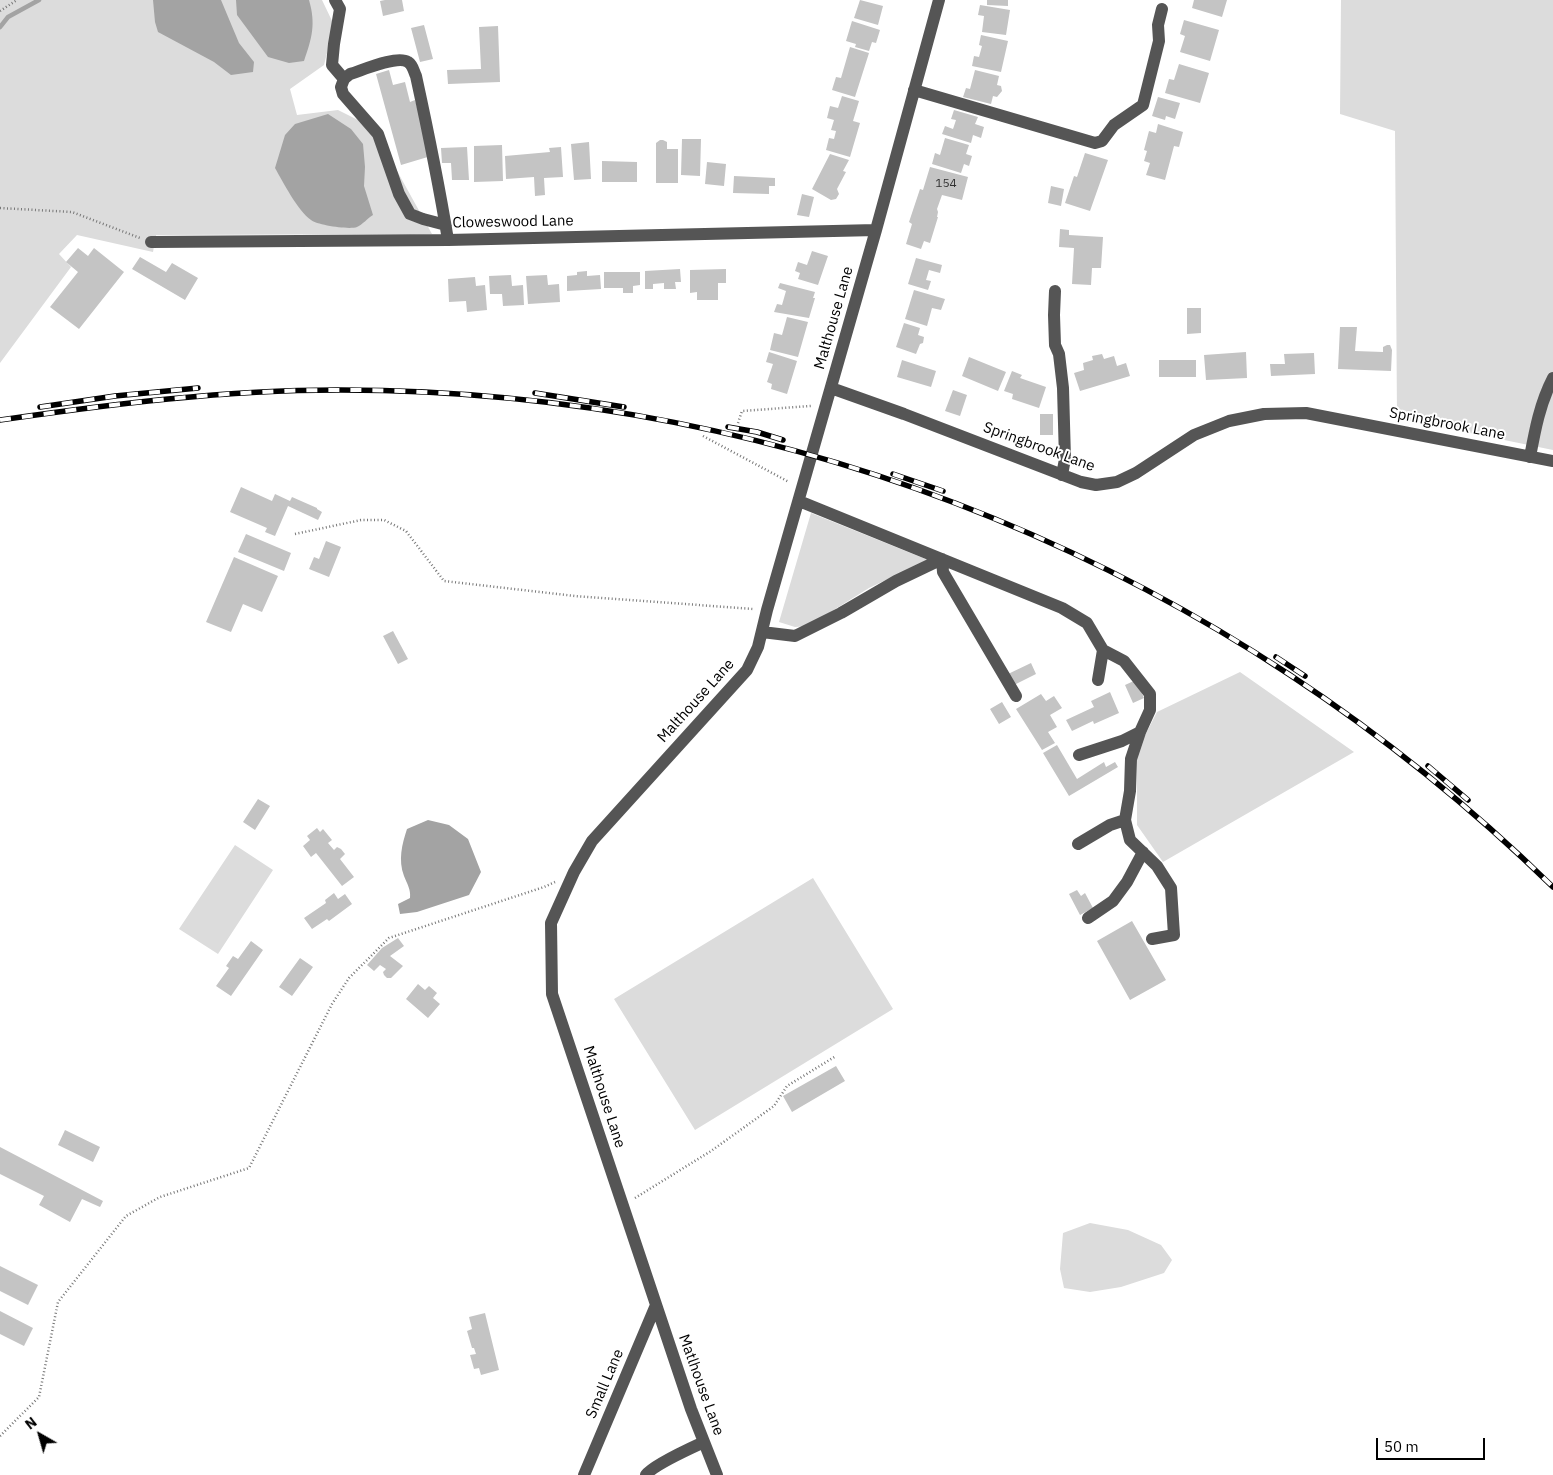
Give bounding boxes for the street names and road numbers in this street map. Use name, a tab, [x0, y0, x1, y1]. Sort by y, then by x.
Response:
street label: Cloweswood Lane	[452, 212, 574, 232]
street label: Malthouse Lane	[811, 264, 857, 372]
street label: Springbrook Lane	[1387, 404, 1507, 444]
street label: Springbrook Lane	[981, 418, 1097, 476]
street label: Malthouse Lane	[654, 656, 738, 746]
street label: Malthouse Lane	[579, 1044, 629, 1150]
street label: Matlhouse Lane	[674, 1332, 728, 1438]
street label: Small Lane	[582, 1347, 628, 1421]

